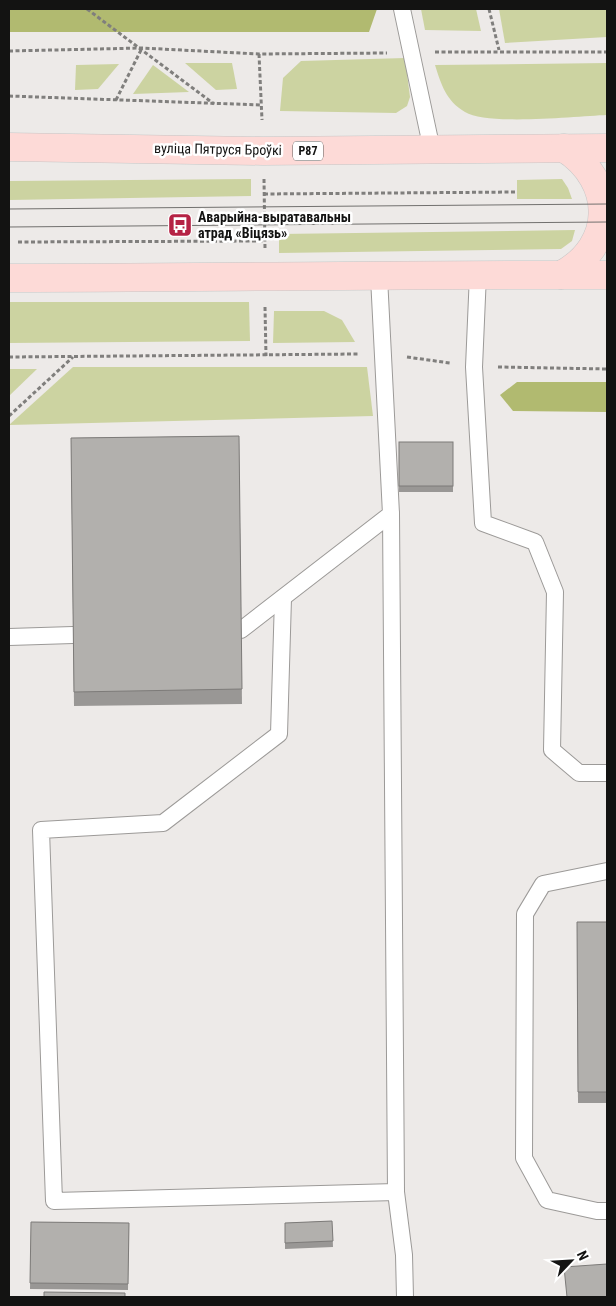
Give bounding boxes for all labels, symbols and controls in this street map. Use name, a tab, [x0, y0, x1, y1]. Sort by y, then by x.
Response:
street label: вуліца Пятруся Броўкі	[154, 140, 282, 158]
road number: Р87	[293, 142, 323, 160]
place label: Аварыйна-выратавальны атрад «Віцязь»	[198, 209, 351, 241]
bus stop icon: Аварыйна-выратавальны атрад «Віцязь»	[167, 212, 193, 238]
north arrow	[546, 1236, 596, 1286]
text: N	[574, 1248, 592, 1263]

